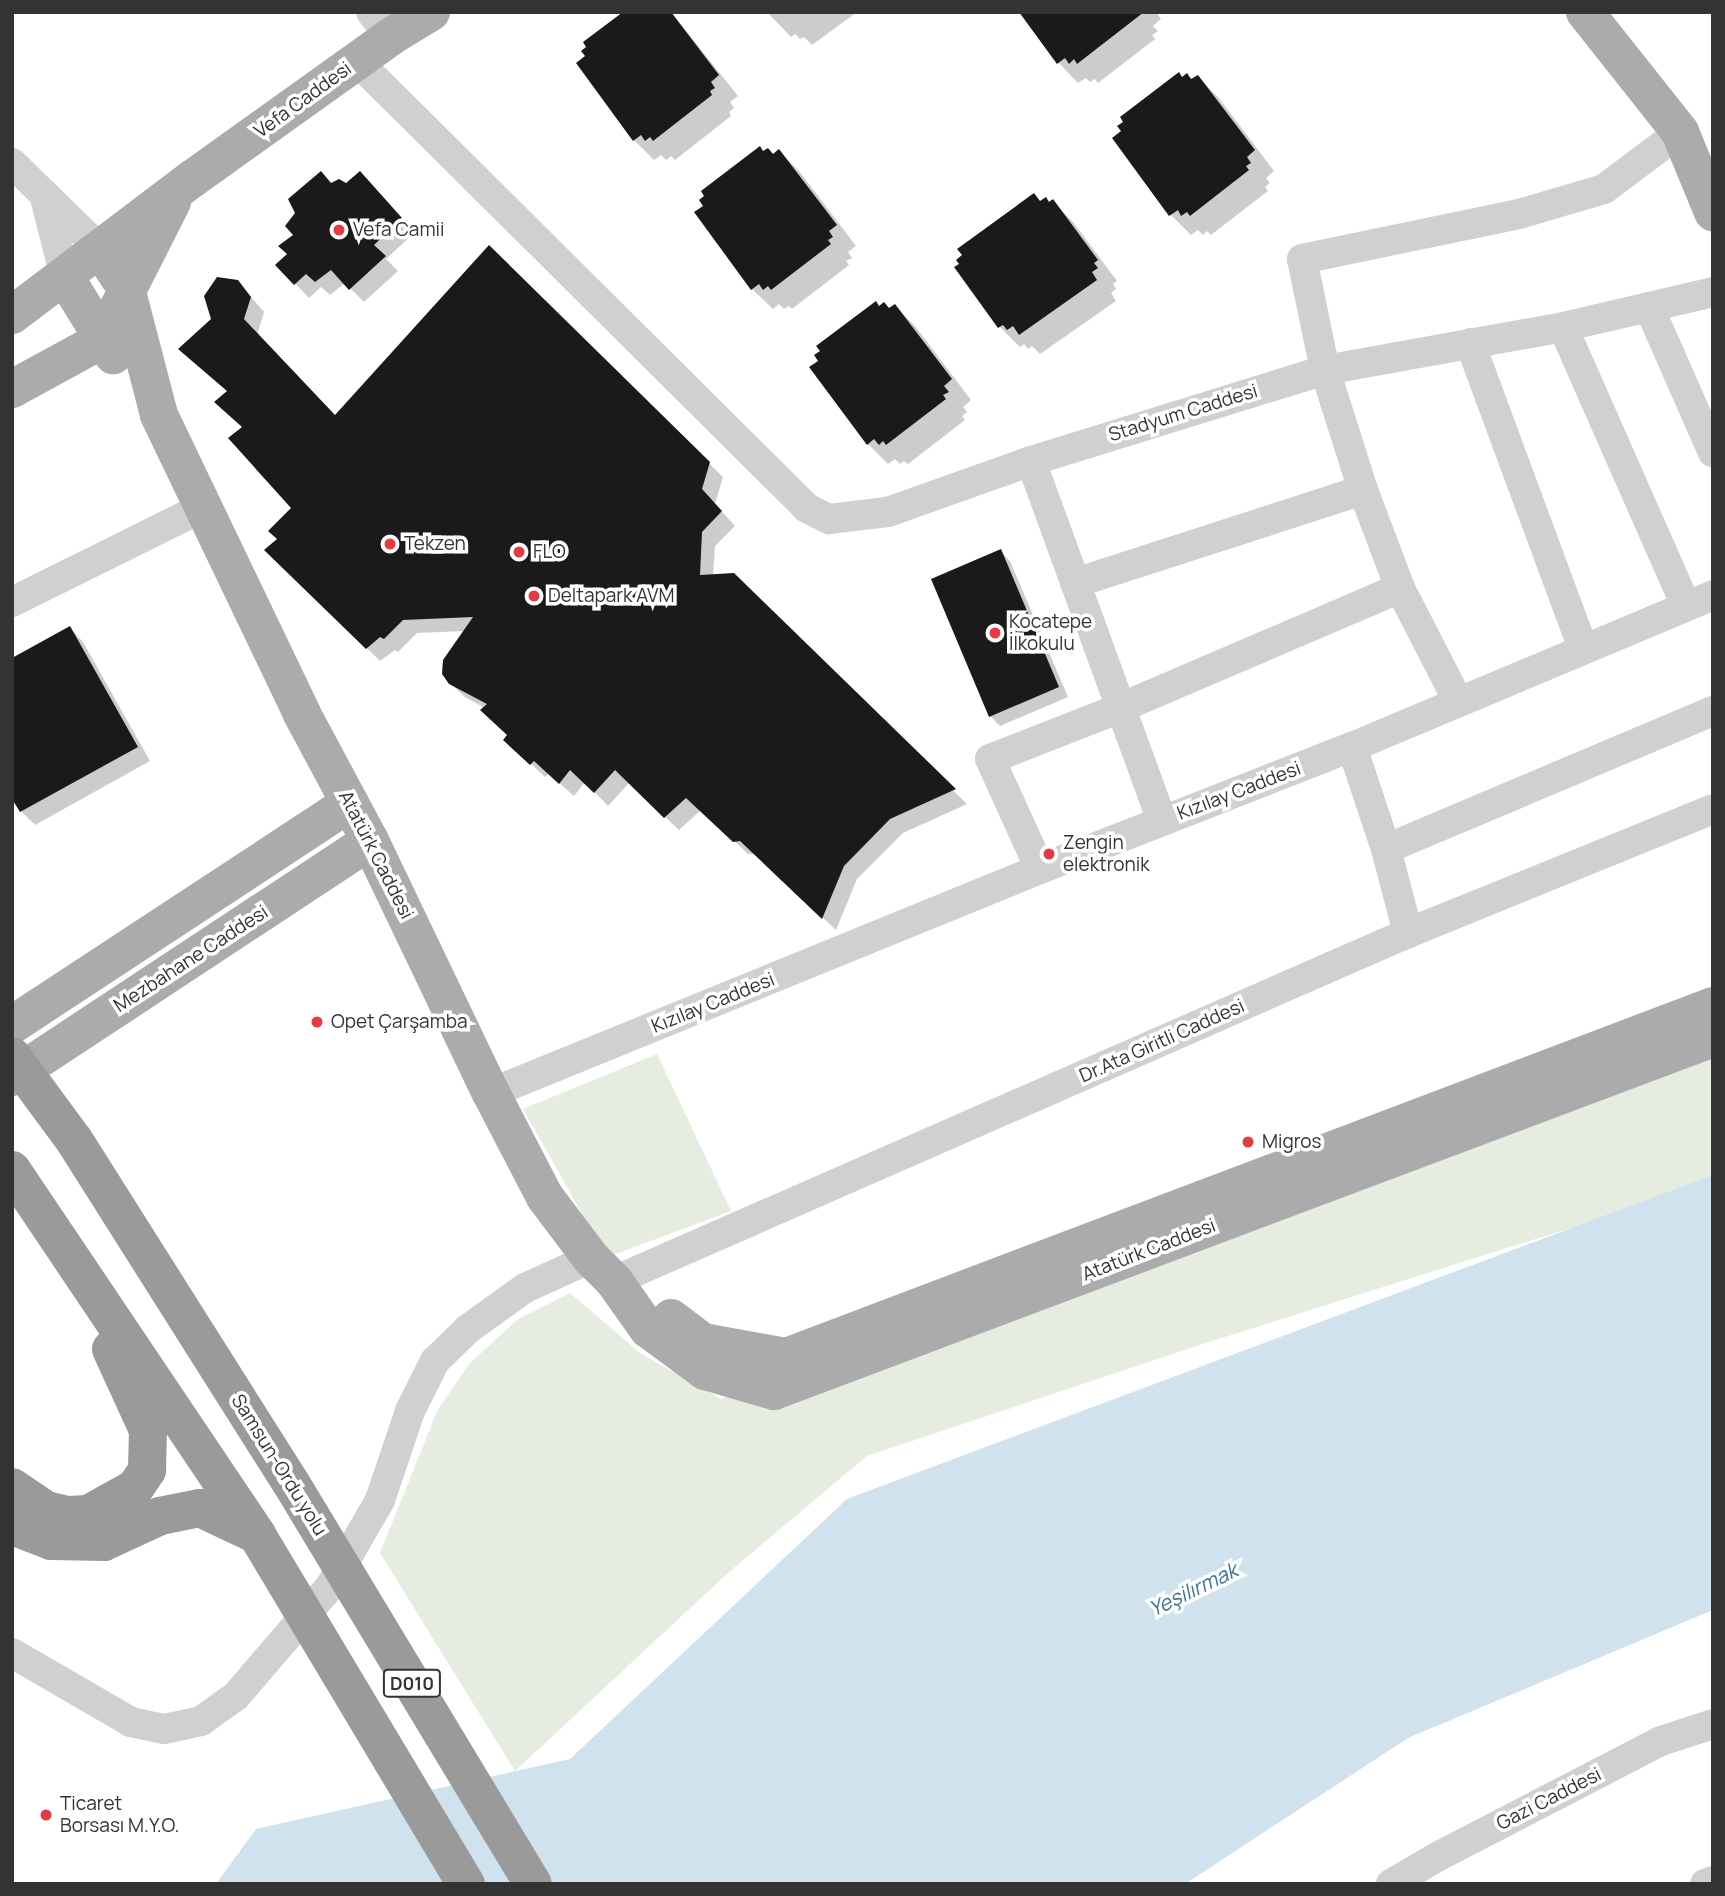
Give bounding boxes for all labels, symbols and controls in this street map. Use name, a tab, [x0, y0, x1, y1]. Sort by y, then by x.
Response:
street label: Vefa Caddesi	[250, 57, 356, 143]
place label: Vefa Camii	[353, 219, 444, 241]
marker: Vefa Camii	[331, 222, 347, 238]
street label: Stadyum Caddesi	[1106, 380, 1260, 446]
place label: Tekzen	[404, 533, 466, 555]
marker: Tekzen	[382, 536, 398, 552]
place label: FLO	[533, 541, 566, 563]
marker: FLO	[511, 544, 527, 560]
place label: Deltapark AVM	[548, 585, 674, 607]
marker: Deltapark AVM	[526, 588, 542, 604]
place label: Kocatepe İlkokulu	[1009, 611, 1092, 655]
marker: Kocatepe İlkokulu	[987, 625, 1003, 641]
street label: Kızılay Caddesi	[1174, 757, 1304, 825]
street label: Atatürk Caddesi	[334, 787, 418, 923]
place label: Zengin elektronik	[1063, 832, 1150, 876]
marker: Zengin elektronik	[1041, 846, 1057, 862]
street label: Mezbahane Caddesi	[110, 901, 272, 1017]
street label: Kızılay Caddesi	[648, 968, 778, 1038]
street label: Dr.Ata Giritli Caddesi	[1076, 994, 1248, 1088]
place label: Opet Çarşamba	[331, 1011, 468, 1033]
marker: Opet Çarşamba	[309, 1014, 325, 1030]
place label: Migros	[1262, 1131, 1321, 1153]
marker: Migros	[1240, 1134, 1256, 1150]
street label: Atatürk Caddesi	[1079, 1214, 1219, 1286]
street label: Samsun-Ordu yolu	[226, 1390, 332, 1540]
water label: Yeşilırmak	[1145, 1557, 1241, 1621]
road number: D010	[382, 1668, 442, 1698]
street label: Gazi Caddesi	[1493, 1763, 1605, 1835]
place label: Ticaret Borsası M.Y.O.	[60, 1793, 179, 1837]
marker: Ticaret Borsası M.Y.O.	[38, 1807, 54, 1823]

